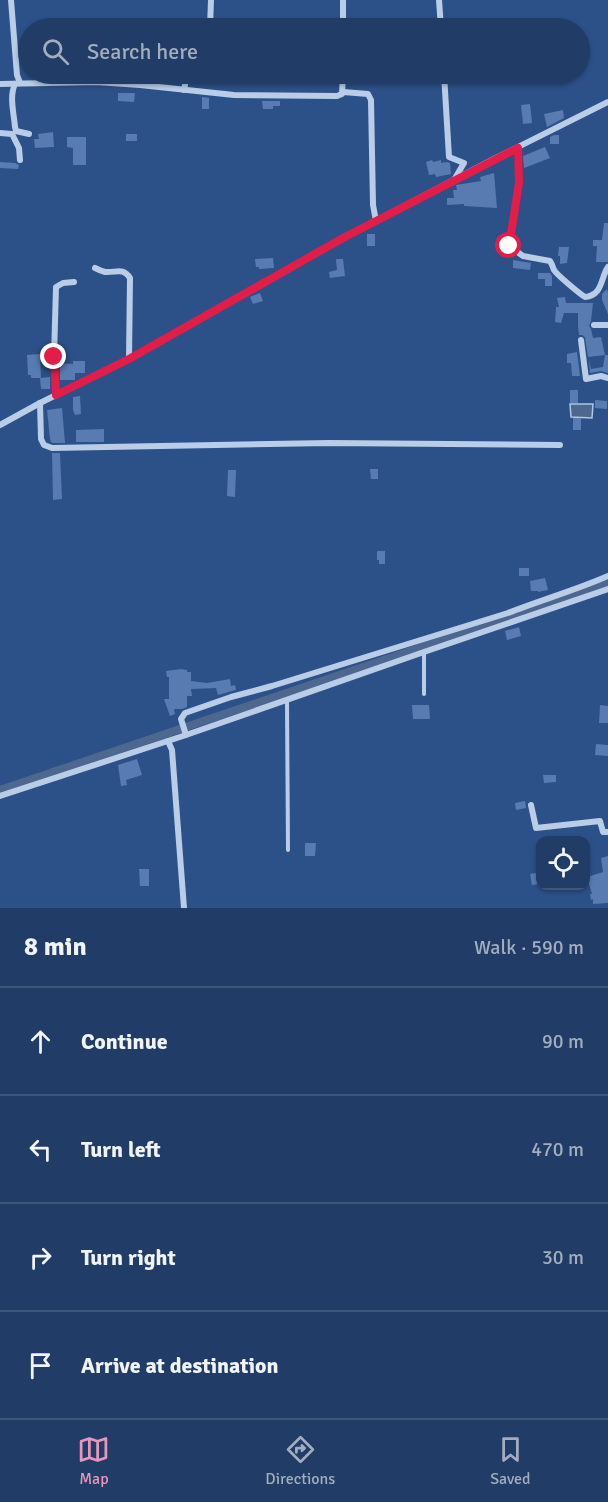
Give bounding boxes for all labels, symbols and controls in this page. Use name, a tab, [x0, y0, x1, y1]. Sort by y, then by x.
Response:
search box	[18, 18, 590, 84]
icon: search	[39, 35, 72, 68]
text: Search here	[87, 38, 198, 65]
route start	[495, 232, 521, 258]
route end	[40, 343, 66, 369]
map controls	[536, 836, 590, 890]
button: locate	[536, 836, 590, 890]
text: 8 min	[24, 931, 87, 963]
text: Walk · 590 m	[474, 935, 584, 960]
icon: ahead	[24, 1025, 57, 1058]
text: Continue	[81, 1028, 168, 1055]
text: 90 m	[542, 1029, 584, 1054]
icon: left	[24, 1133, 57, 1166]
text: Turn left	[81, 1136, 161, 1163]
text: 470 m	[531, 1137, 584, 1162]
icon: right	[24, 1241, 57, 1274]
text: Turn right	[81, 1244, 176, 1271]
text: 30 m	[542, 1245, 584, 1270]
icon: arrive	[24, 1349, 57, 1382]
text: Arrive at destination	[81, 1352, 278, 1379]
tab: Map	[77, 1433, 110, 1489]
tab: Directions	[265, 1433, 335, 1489]
tab: Saved	[490, 1433, 531, 1489]

